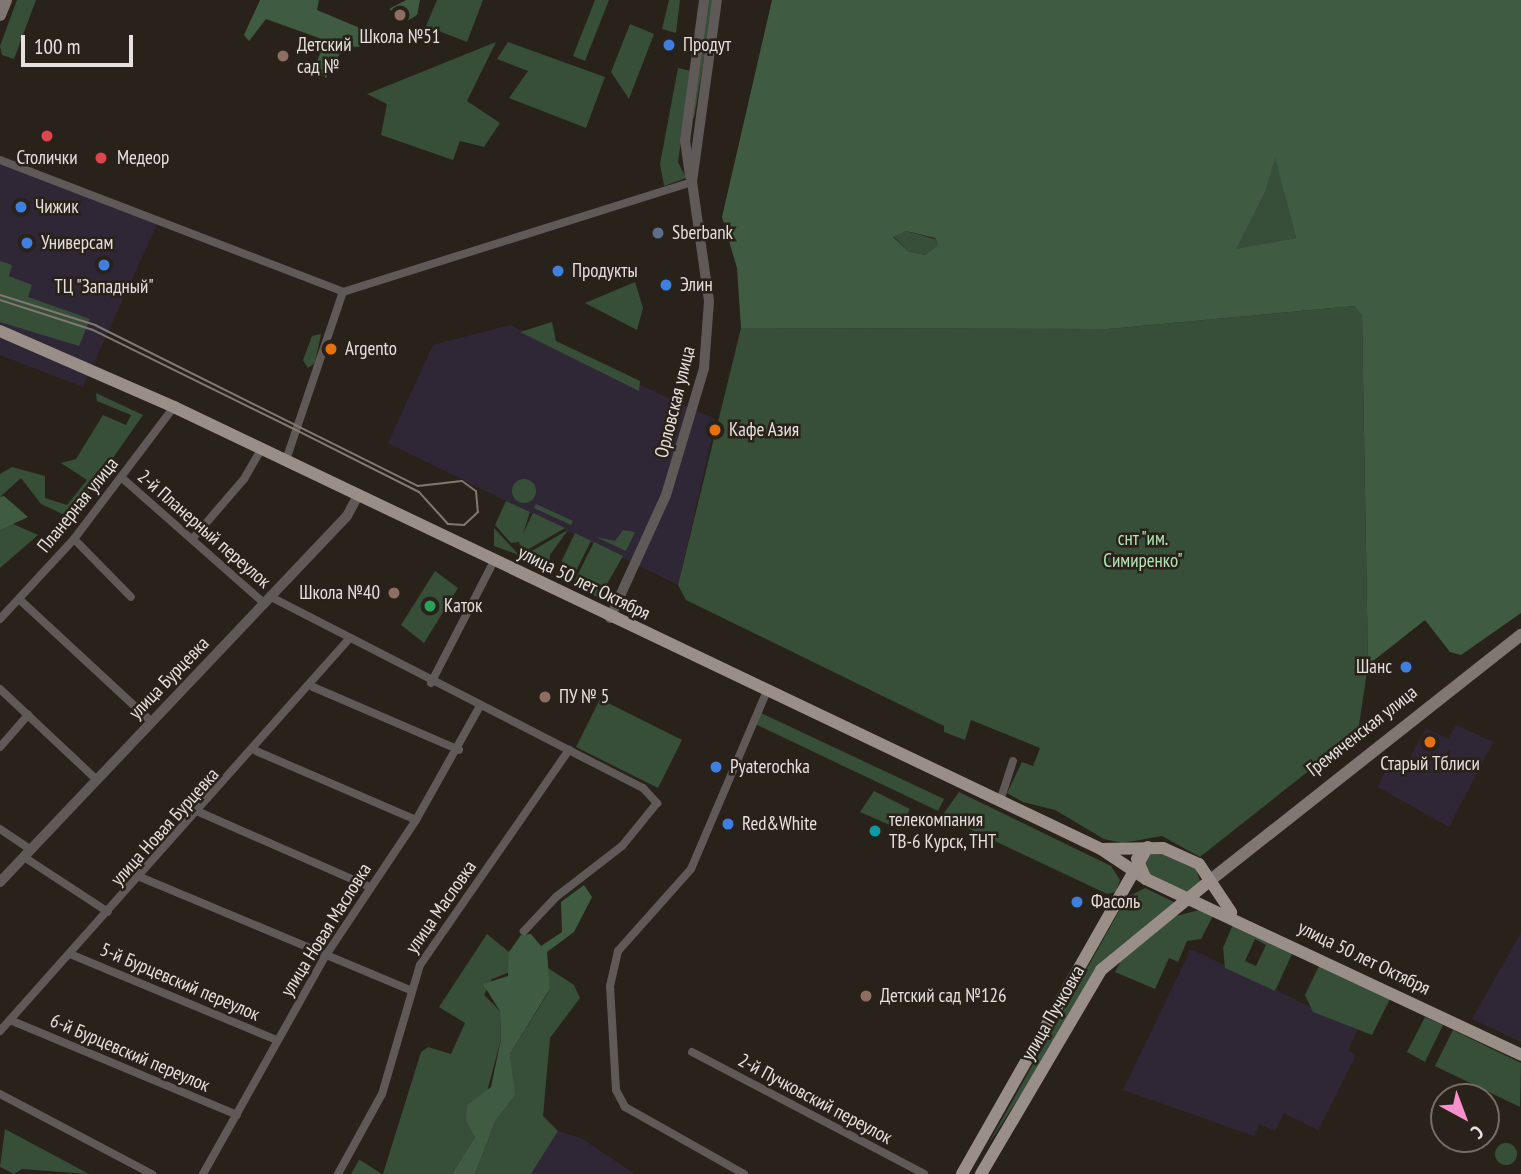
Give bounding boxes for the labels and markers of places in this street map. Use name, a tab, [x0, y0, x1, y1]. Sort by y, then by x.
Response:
marker: Школа №51	[392, 7, 408, 23]
place label: Школа №51	[360, 26, 440, 48]
place label: Детский сад №	[297, 34, 351, 78]
place label: Продут	[683, 34, 731, 56]
marker: Продут	[661, 37, 677, 53]
marker: Детский сад №	[275, 48, 291, 64]
marker: Столички	[39, 128, 55, 144]
place label: Столички	[16, 147, 78, 169]
place label: Медеор	[117, 147, 169, 169]
marker: Медеор	[91, 148, 111, 168]
place label: Чижик	[35, 196, 78, 218]
marker: Чижик	[13, 199, 29, 215]
place label: Sberbank	[672, 222, 733, 244]
marker: Sberbank	[650, 225, 666, 241]
place label: Универсам	[41, 232, 113, 254]
marker: Универсам	[19, 235, 35, 251]
marker: ТЦ "Западный"	[96, 257, 112, 273]
place label: Продукты	[572, 260, 638, 282]
marker: Продукты	[550, 263, 566, 279]
place label: Элин	[680, 274, 713, 296]
place label: ТЦ "Западный"	[54, 276, 154, 298]
marker: Элин	[658, 277, 674, 293]
place label: Argento	[345, 338, 397, 360]
marker: Argento	[323, 341, 339, 357]
place label: Кафе Азия	[729, 419, 800, 441]
marker: Кафе Азия	[707, 422, 723, 438]
place label: Школа №40	[299, 582, 380, 604]
marker: Школа №40	[386, 585, 402, 601]
place label: Каток	[444, 595, 482, 617]
marker: Каток	[422, 598, 438, 614]
place label: Шанс	[1356, 656, 1392, 678]
marker: Шанс	[1398, 659, 1414, 675]
place label: ПУ № 5	[559, 686, 610, 708]
marker: ПУ № 5	[537, 689, 553, 705]
marker: Старый Тблиси	[1422, 734, 1438, 750]
place label: Старый Тблиси	[1380, 753, 1480, 775]
place label: Pyaterochka	[730, 756, 810, 778]
marker: Pyaterochka	[708, 759, 724, 775]
place label: телекомпания ТВ-6 Курск, ТНТ	[889, 809, 998, 853]
place label: Red&White	[742, 813, 817, 835]
marker: Red&White	[720, 816, 736, 832]
marker: телекомпания ТВ-6 Курск, ТНТ	[867, 823, 883, 839]
place label: Фасоль	[1091, 891, 1140, 913]
marker: Фасоль	[1069, 894, 1085, 910]
place label: Детский сад №126	[880, 985, 1007, 1007]
marker: Детский сад №126	[858, 988, 874, 1004]

